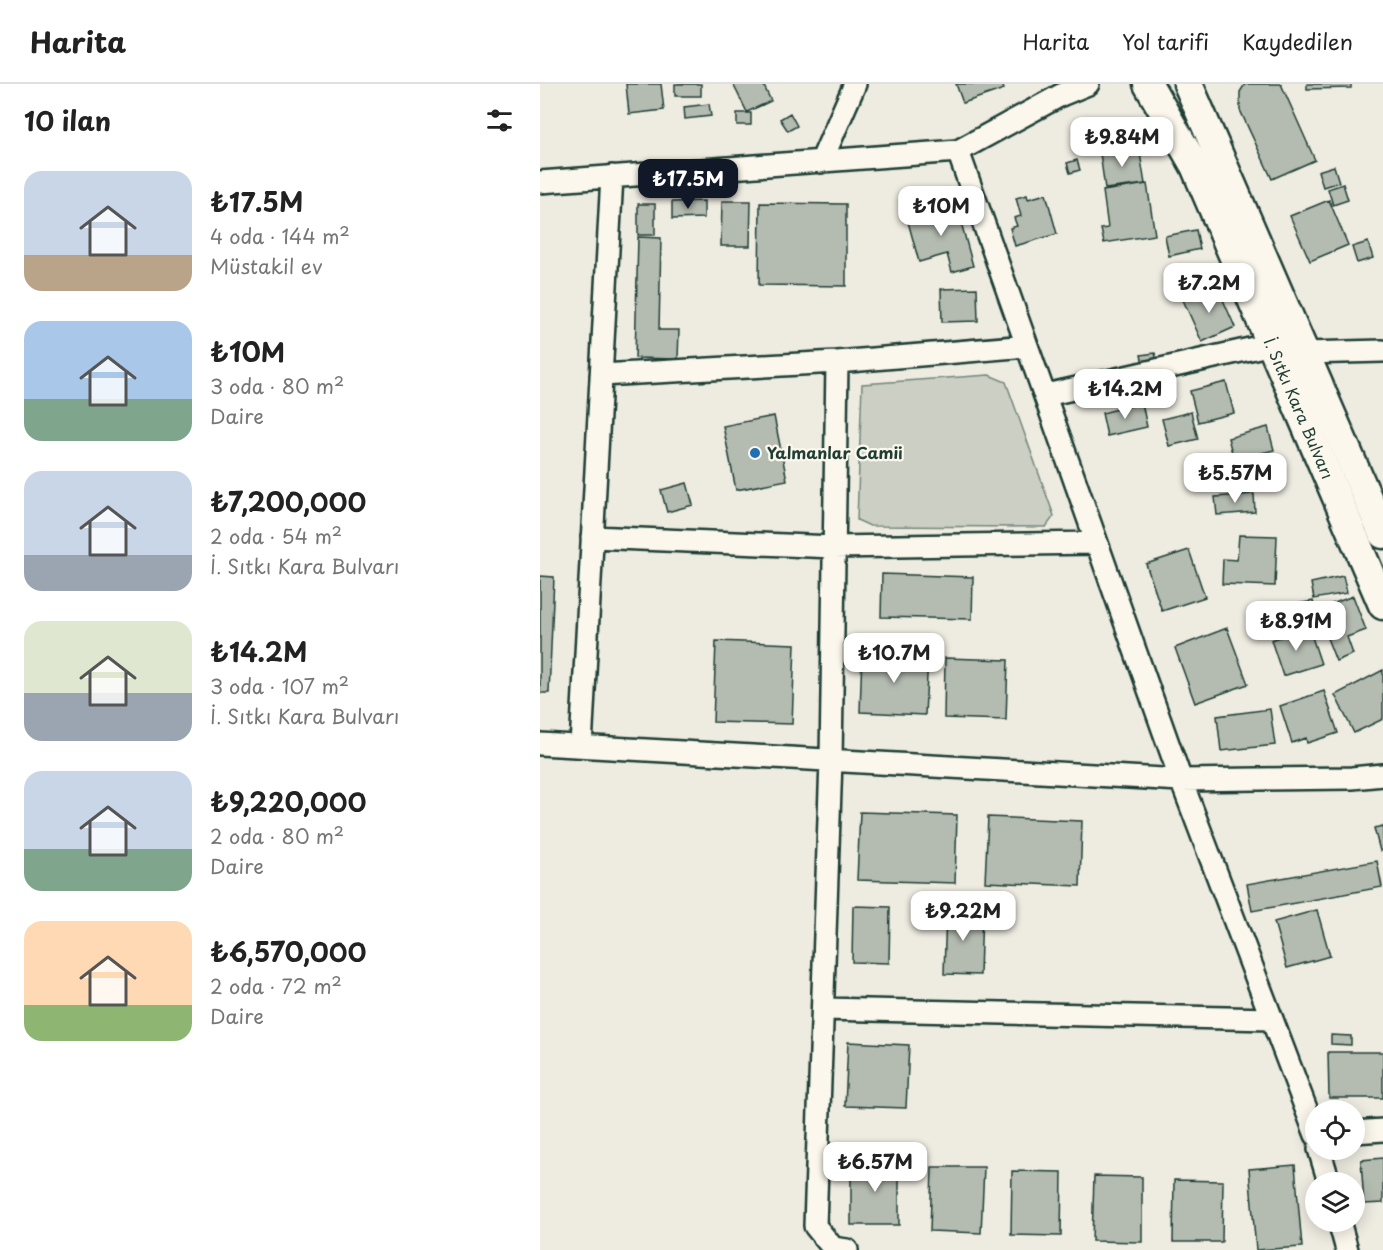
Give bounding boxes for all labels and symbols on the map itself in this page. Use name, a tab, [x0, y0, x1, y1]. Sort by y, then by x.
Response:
pin: ₺9.84M	[1073, 117, 1171, 168]
pin: ₺17.5M	[639, 159, 737, 210]
pin: ₺10M	[905, 186, 977, 237]
pin: ₺7.2M	[1167, 263, 1251, 314]
street label: İ. Sıtkı Kara Bulvarı	[1259, 333, 1341, 482]
pin: ₺14.2M	[1076, 369, 1174, 420]
place label: Yalmanlar Camii	[767, 440, 903, 464]
marker: Yalmanlar Camii	[748, 446, 762, 460]
pin: ₺5.57M	[1186, 453, 1284, 504]
pin: ₺8.91M	[1247, 601, 1345, 652]
pin: ₺10.7M	[845, 633, 943, 684]
pin: ₺9.22M	[914, 891, 1012, 942]
pin: ₺6.57M	[826, 1142, 924, 1193]

